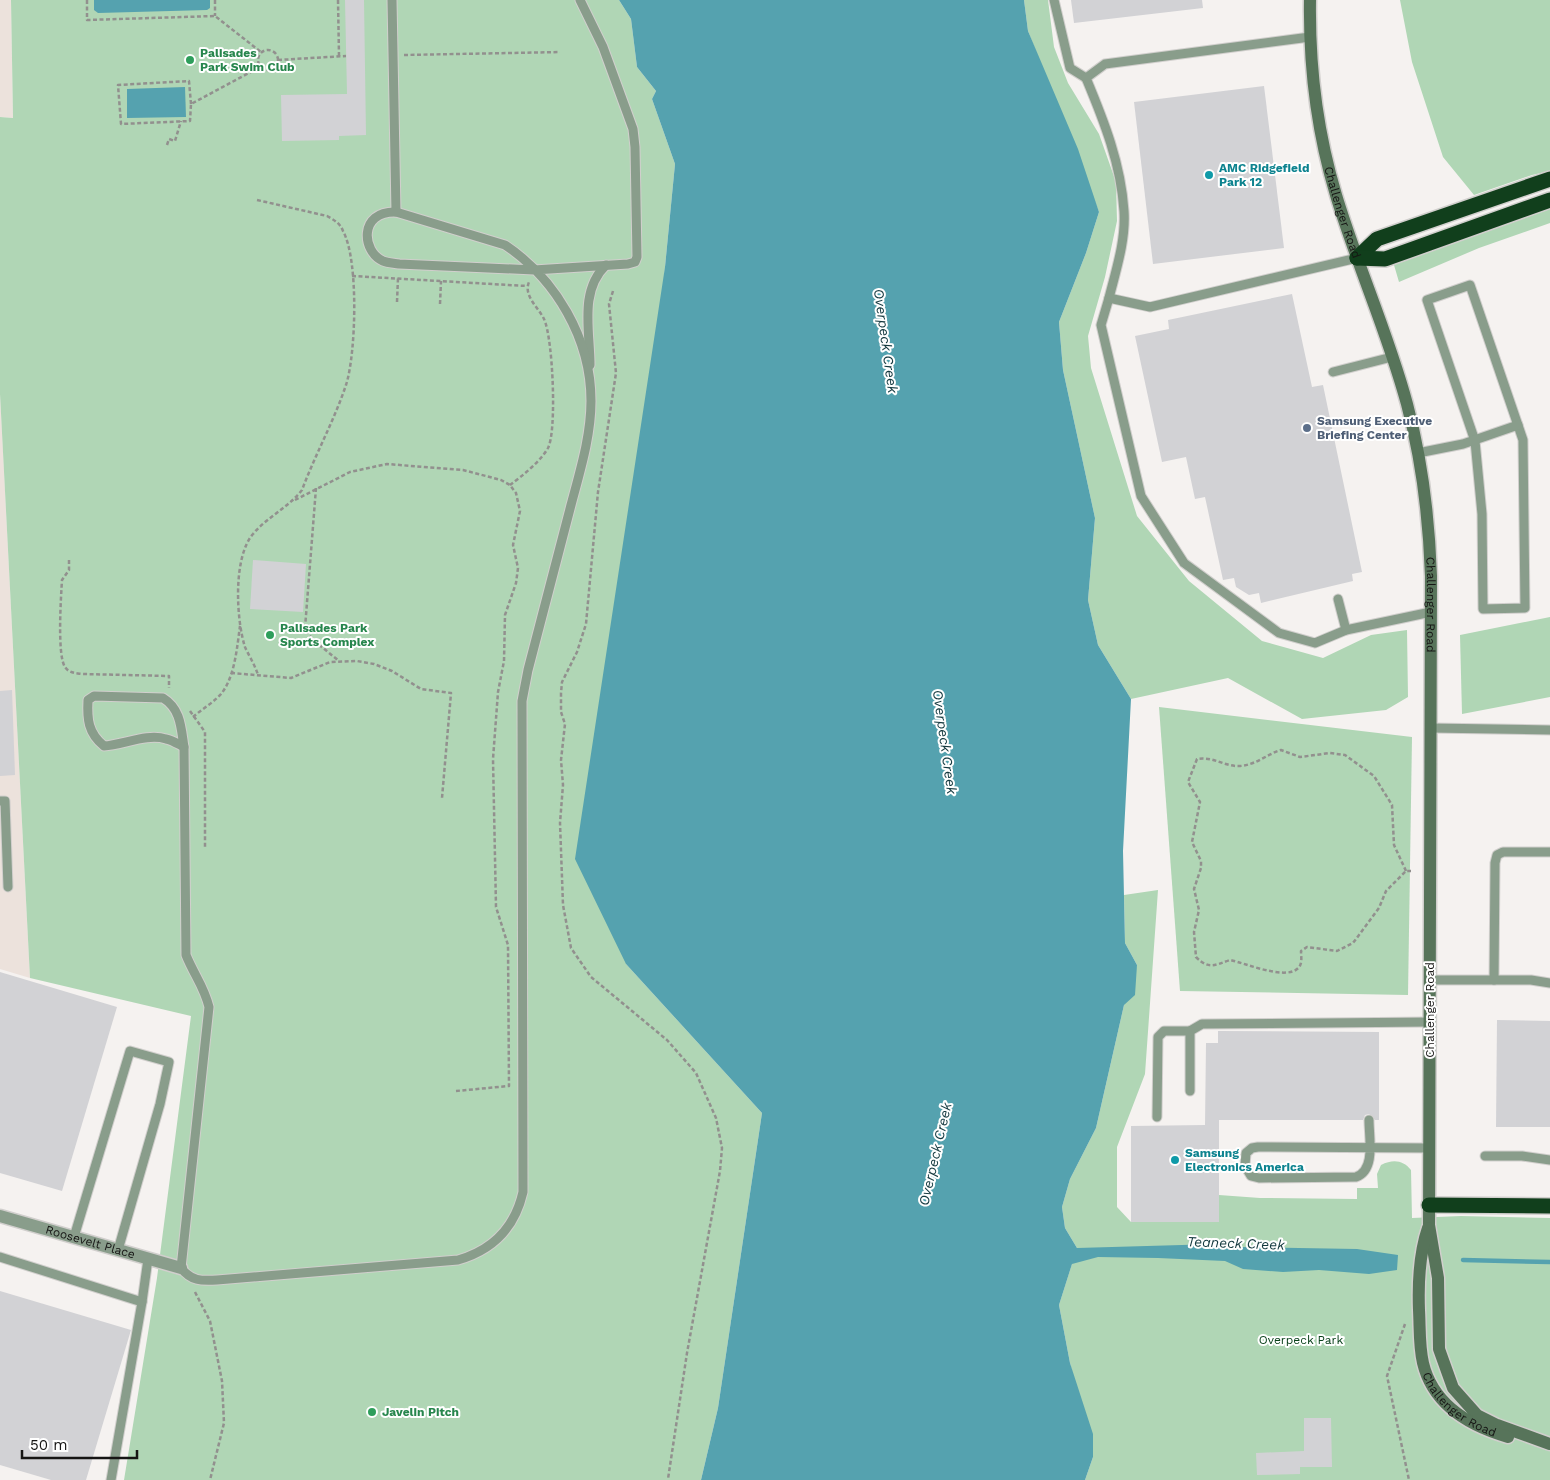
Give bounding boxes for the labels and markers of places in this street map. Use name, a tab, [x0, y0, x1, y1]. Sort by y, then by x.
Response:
place label: Palisades Park Swim Club	[200, 46, 295, 74]
marker: Palisades Park Swim Club	[184, 54, 196, 66]
place label: AMC Ridgefield Park 12	[1219, 161, 1309, 189]
marker: AMC Ridgefield Park 12	[1203, 169, 1215, 181]
place label: Samsung Executive Briefing Center	[1317, 414, 1432, 442]
marker: Samsung Executive Briefing Center	[1301, 422, 1313, 434]
place label: Palisades Park Sports Complex	[280, 621, 374, 649]
marker: Palisades Park Sports Complex	[264, 629, 276, 641]
place label: Samsung Electronics America	[1185, 1146, 1304, 1174]
marker: Samsung Electronics America	[1169, 1154, 1181, 1166]
place label: Javelin Pitch	[382, 1405, 459, 1419]
marker: Javelin Pitch	[366, 1406, 378, 1418]

